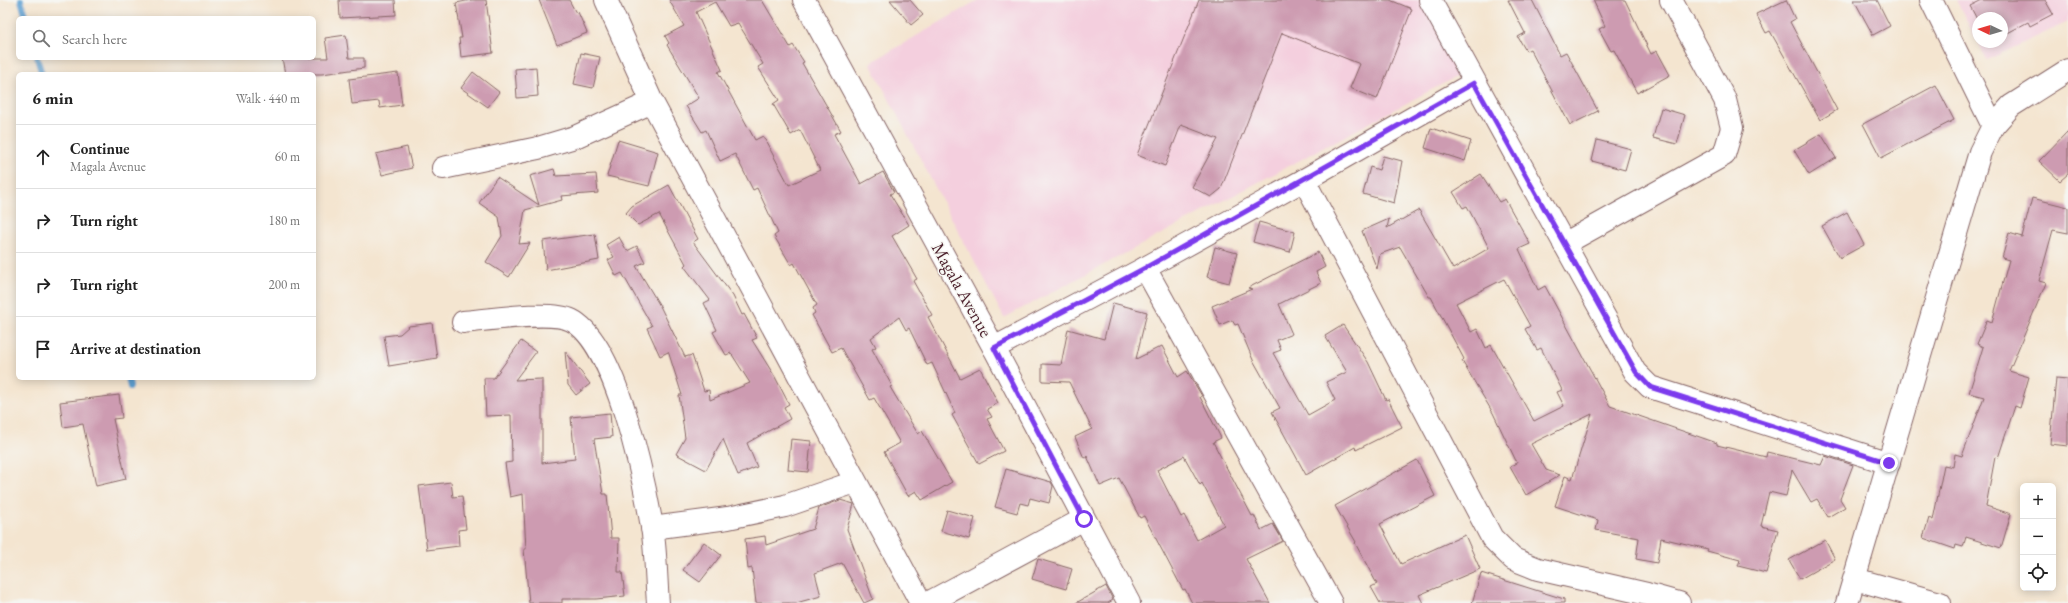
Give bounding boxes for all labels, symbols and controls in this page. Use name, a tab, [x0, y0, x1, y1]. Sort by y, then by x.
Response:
north arrow	[1972, 12, 2008, 48]
search box	[16, 16, 316, 60]
icon: search	[30, 27, 52, 49]
text: Search here	[62, 29, 127, 48]
text: 6 min	[32, 87, 73, 109]
text: Walk · 440 m	[236, 90, 300, 107]
text: Continue	[70, 139, 130, 158]
icon: ahead	[32, 146, 54, 168]
text: 60 m	[275, 148, 300, 165]
text: Magala Avenue	[70, 158, 146, 175]
icon: right	[32, 210, 54, 232]
text: Turn right	[70, 211, 138, 230]
text: 180 m	[269, 212, 300, 229]
street label: Magala Avenue	[927, 238, 998, 341]
icon: right	[32, 274, 54, 296]
text: Turn right	[70, 275, 138, 294]
text: 200 m	[269, 276, 300, 293]
icon: arrive	[32, 338, 54, 360]
text: Arrive at destination	[70, 339, 201, 358]
route end	[1880, 454, 1898, 472]
map controls	[2020, 483, 2056, 591]
button: +	[2020, 483, 2056, 519]
route start	[1075, 510, 1093, 528]
button: −	[2020, 519, 2056, 555]
button: locate	[2020, 555, 2056, 591]

